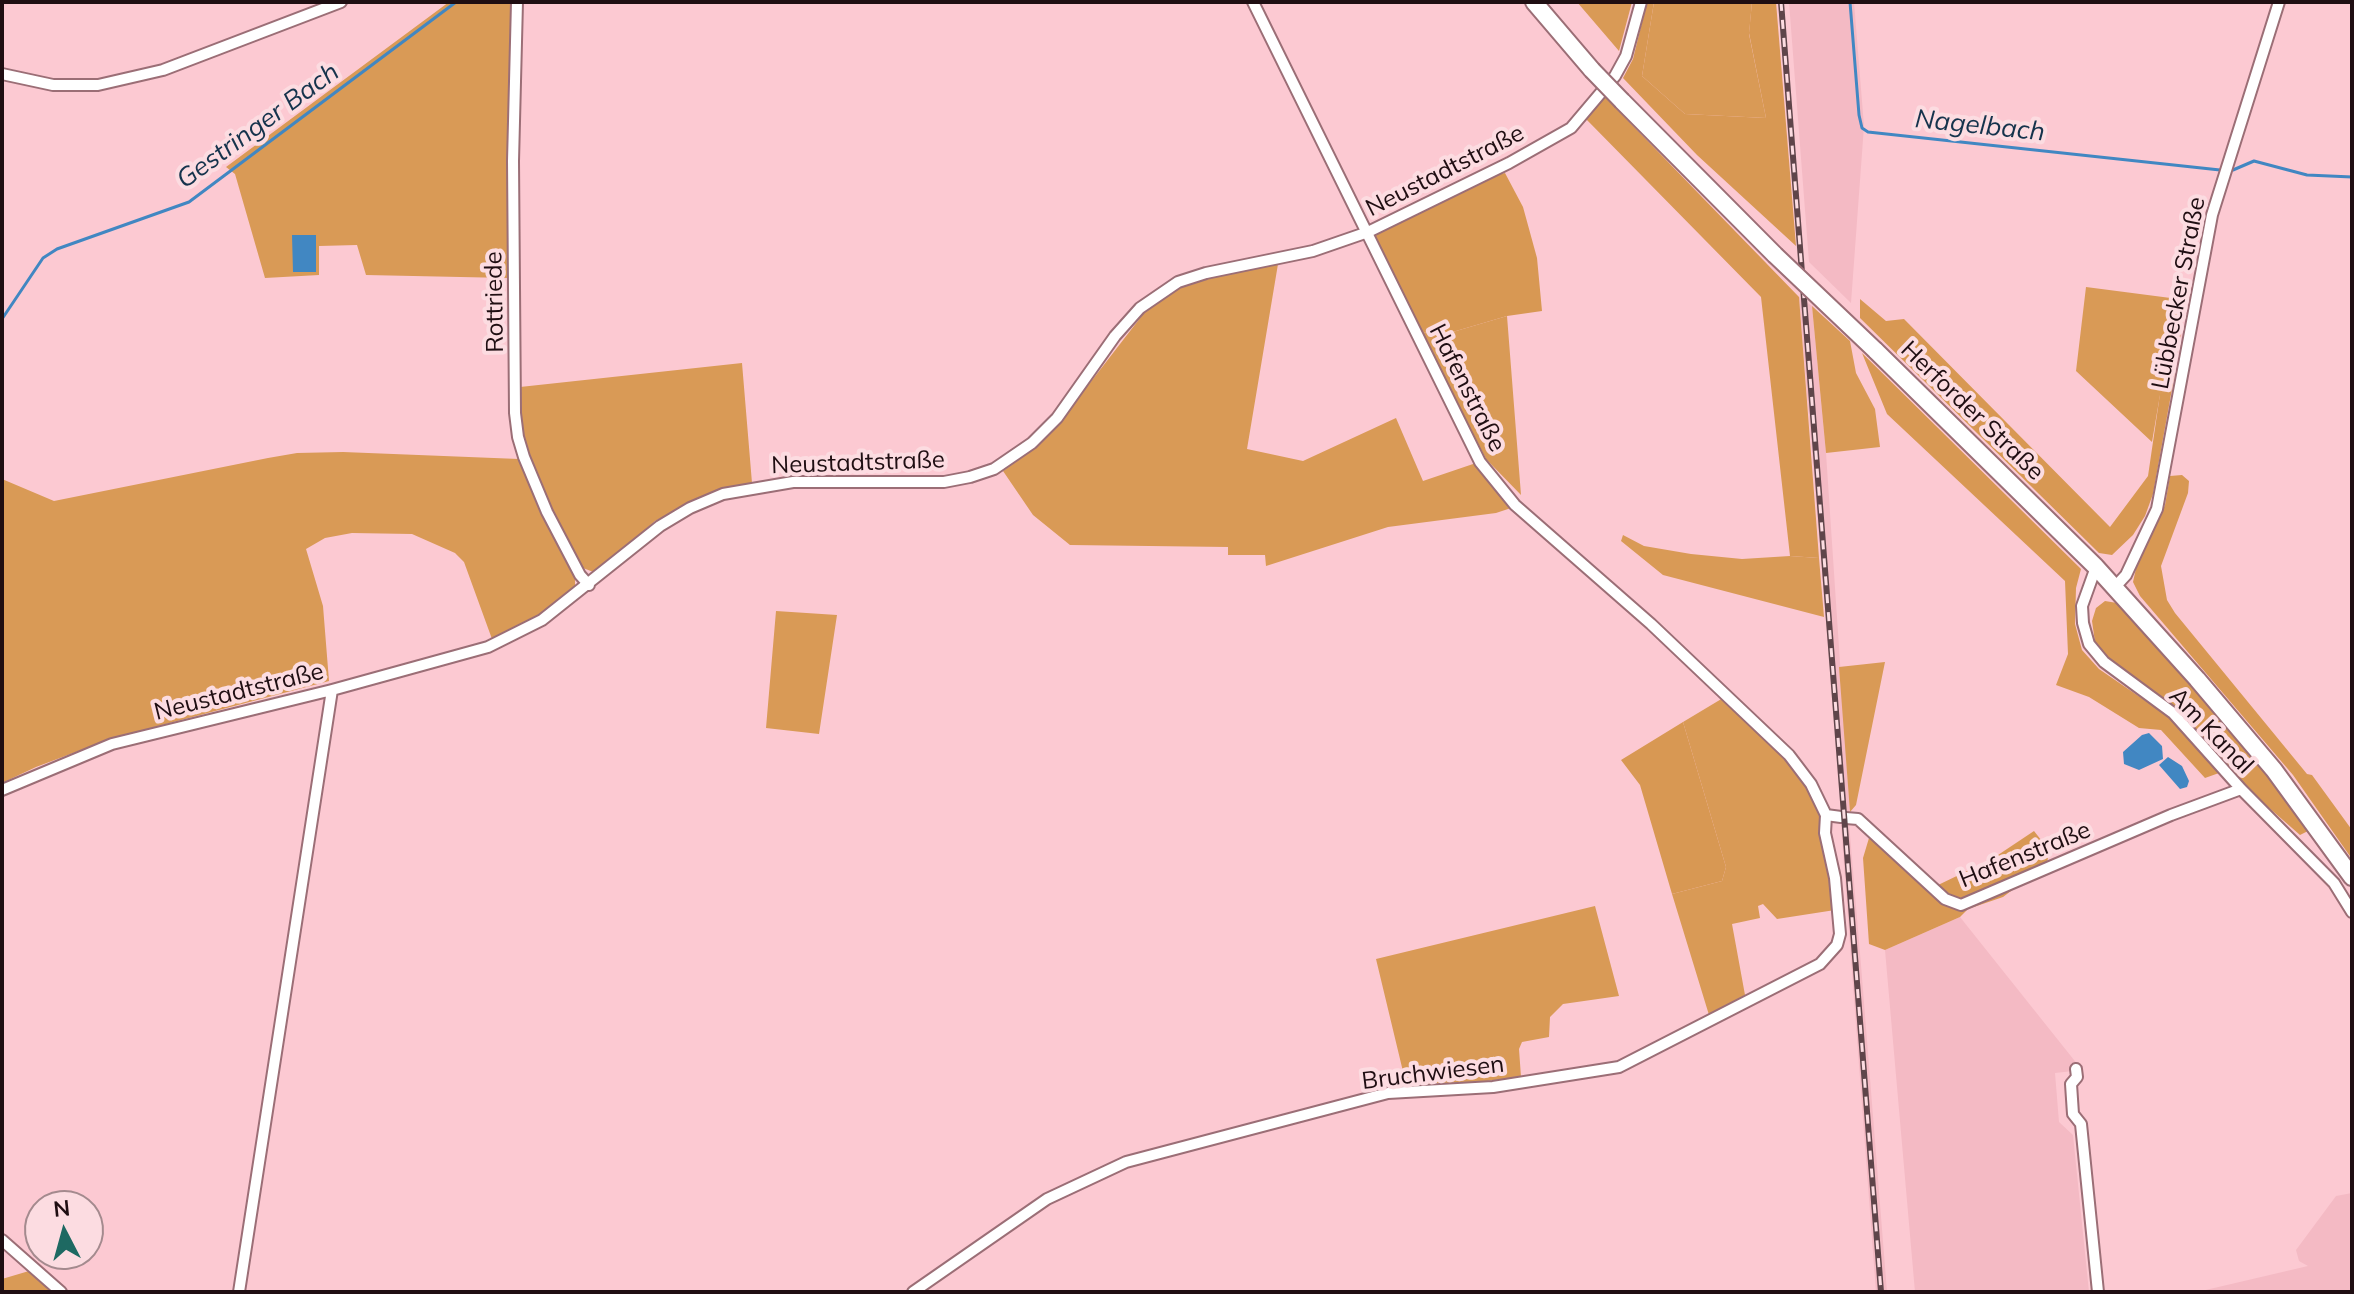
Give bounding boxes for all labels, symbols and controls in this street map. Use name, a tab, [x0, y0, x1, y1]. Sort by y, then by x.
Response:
water label: Gestringer Bach	[171, 57, 345, 195]
water label: Nagelbach	[1914, 104, 2046, 148]
street label: Neustadtstraße	[1361, 119, 1529, 223]
street label: Lübbecker Straße	[2146, 195, 2212, 391]
street label: Rottriede	[480, 251, 510, 353]
street label: Hafenstraße	[1423, 319, 1511, 457]
street label: Herforder Straße	[1894, 335, 2050, 487]
street label: Neustadtstraße	[771, 446, 945, 480]
street label: Neustadtstraße	[151, 657, 327, 727]
street label: Am Kanal	[2163, 682, 2259, 780]
street label: Hafenstraße	[1955, 816, 2095, 894]
street label: Bruchwiesen	[1360, 1050, 1506, 1096]
north arrow	[24, 1190, 104, 1270]
text: N	[52, 1193, 71, 1223]

